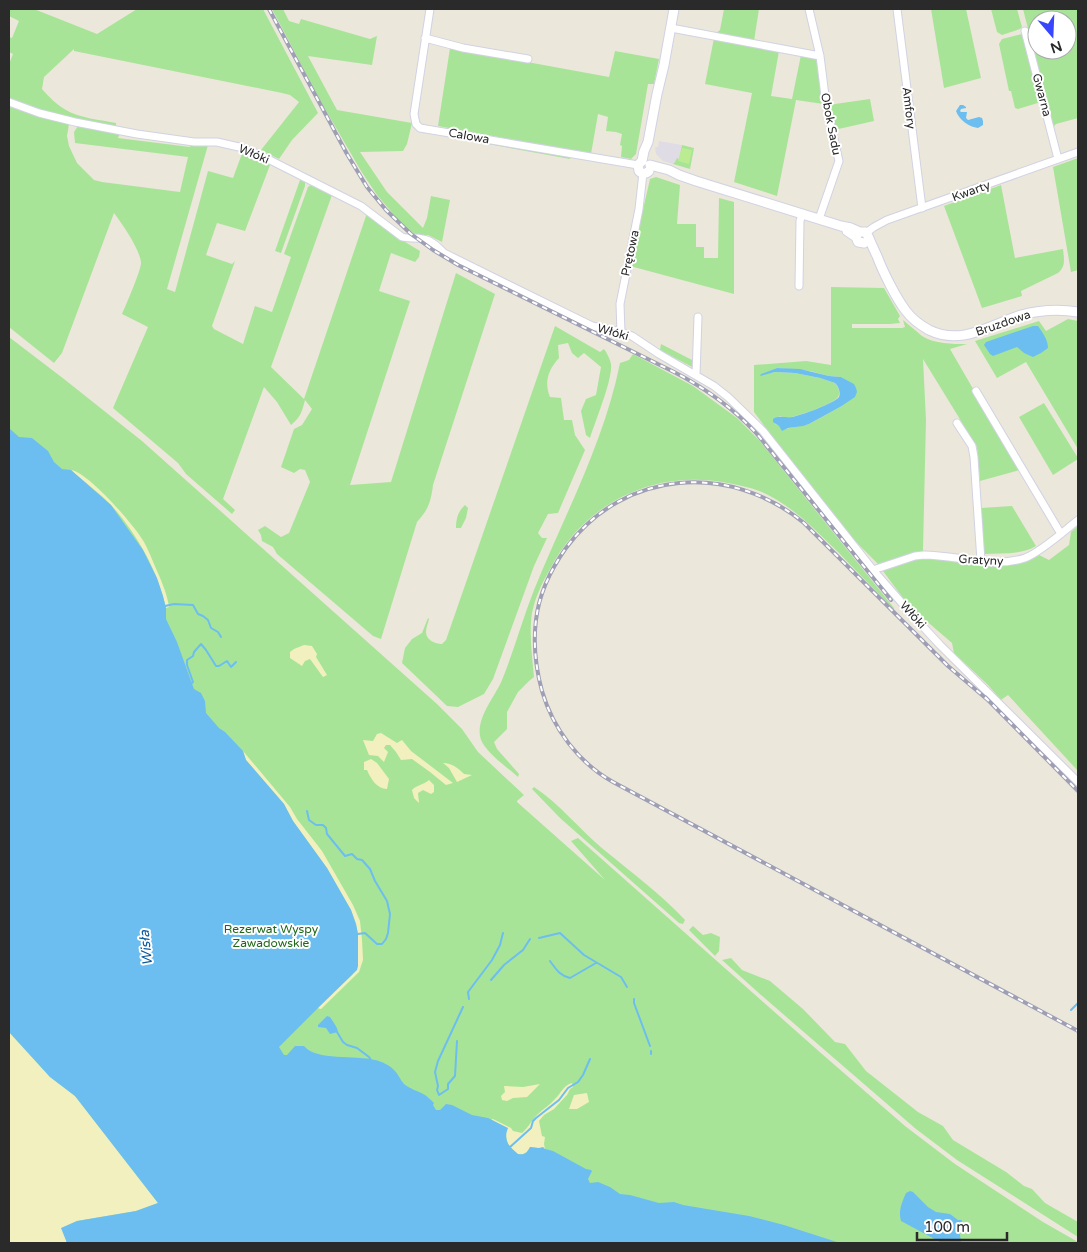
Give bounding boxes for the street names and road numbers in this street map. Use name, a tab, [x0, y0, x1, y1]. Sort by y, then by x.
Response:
street label: Gwarna	[1030, 72, 1054, 118]
street label: Amfory	[899, 86, 919, 130]
street label: Obok Sadu	[818, 92, 844, 156]
street label: Calowa	[447, 126, 491, 146]
street label: Włóki	[237, 141, 271, 167]
street label: Kwarty	[950, 177, 993, 204]
street label: Prętowa	[618, 229, 642, 277]
street label: Bruzdowa	[974, 307, 1032, 339]
street label: Włóki	[596, 321, 630, 343]
street label: Gratyny	[958, 552, 1004, 568]
street label: Włóki	[897, 598, 929, 632]

